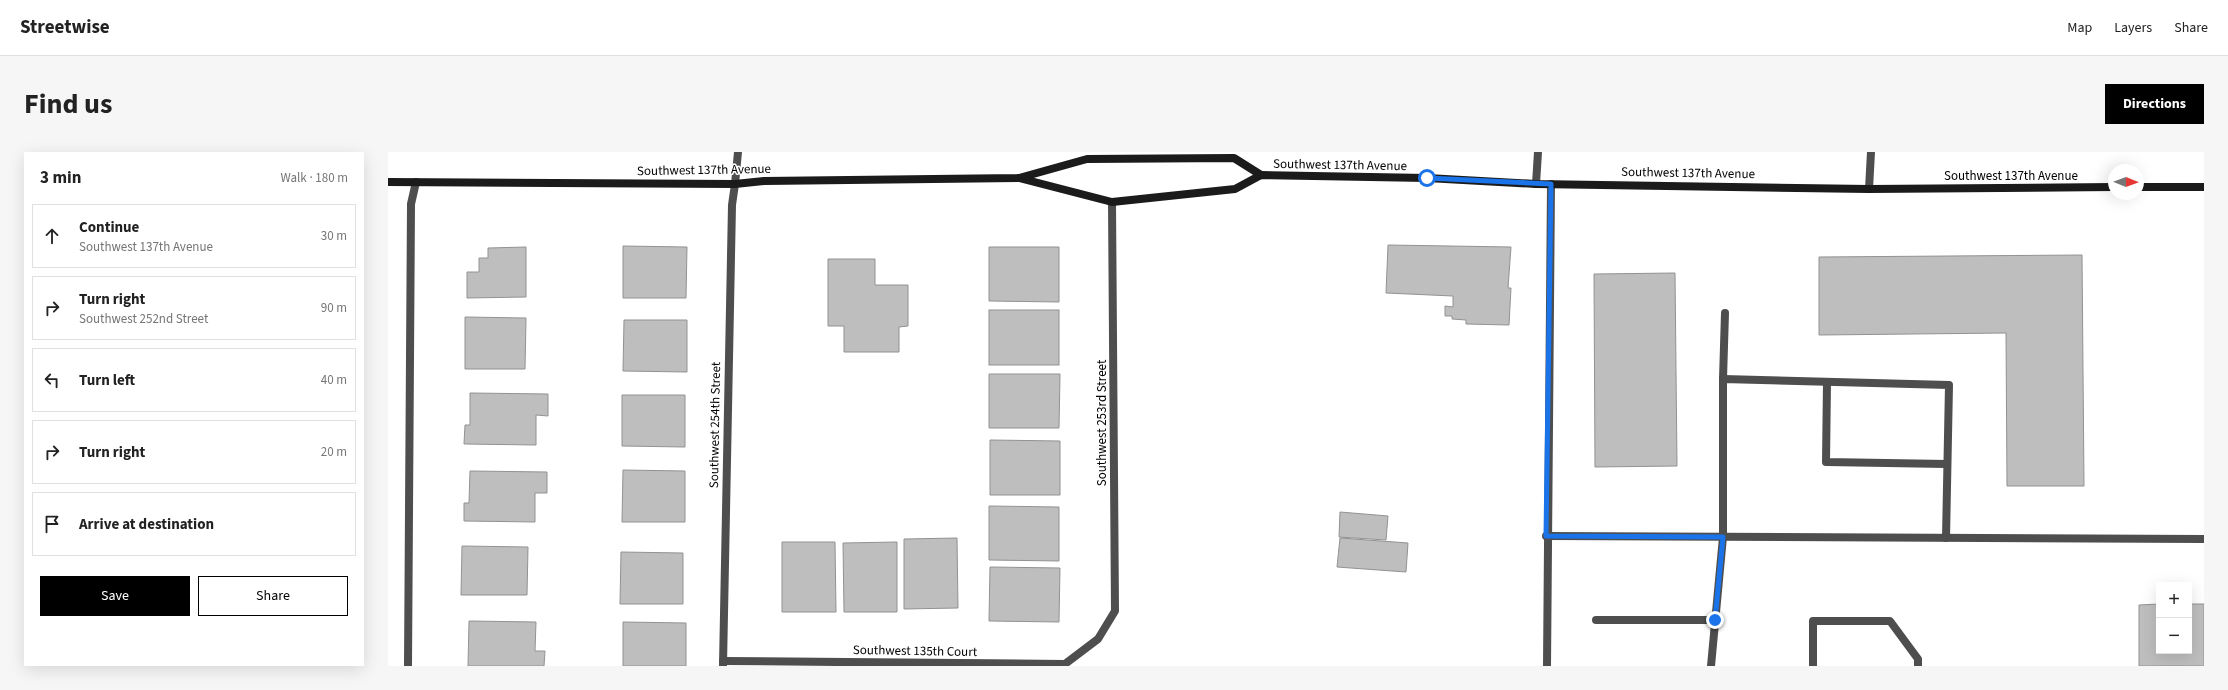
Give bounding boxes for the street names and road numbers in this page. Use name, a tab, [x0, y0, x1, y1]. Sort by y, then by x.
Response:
street label: Southwest 137th Avenue	[1273, 155, 1407, 175]
street label: Southwest 137th Avenue	[637, 160, 771, 180]
street label: Southwest 137th Avenue	[1621, 163, 1755, 183]
street label: Southwest 137th Avenue	[1944, 167, 2078, 185]
street label: Southwest 253rd Street	[1093, 359, 1111, 486]
street label: Southwest 254th Street	[705, 361, 725, 488]
street label: Southwest 135th Court	[853, 641, 978, 661]

